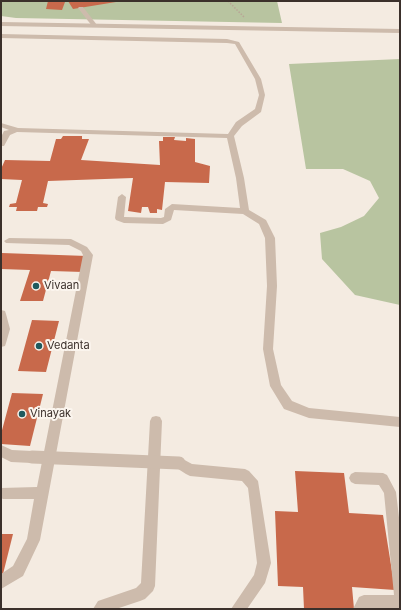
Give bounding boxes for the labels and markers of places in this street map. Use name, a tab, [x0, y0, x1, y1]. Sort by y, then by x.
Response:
place label: Vivaan	[44, 279, 79, 293]
marker: Vivaan	[31, 281, 41, 291]
place label: Vedanta	[47, 339, 90, 353]
marker: Vedanta	[34, 341, 44, 351]
place label: Vinayak	[30, 407, 71, 421]
marker: Vinayak	[17, 409, 27, 419]

